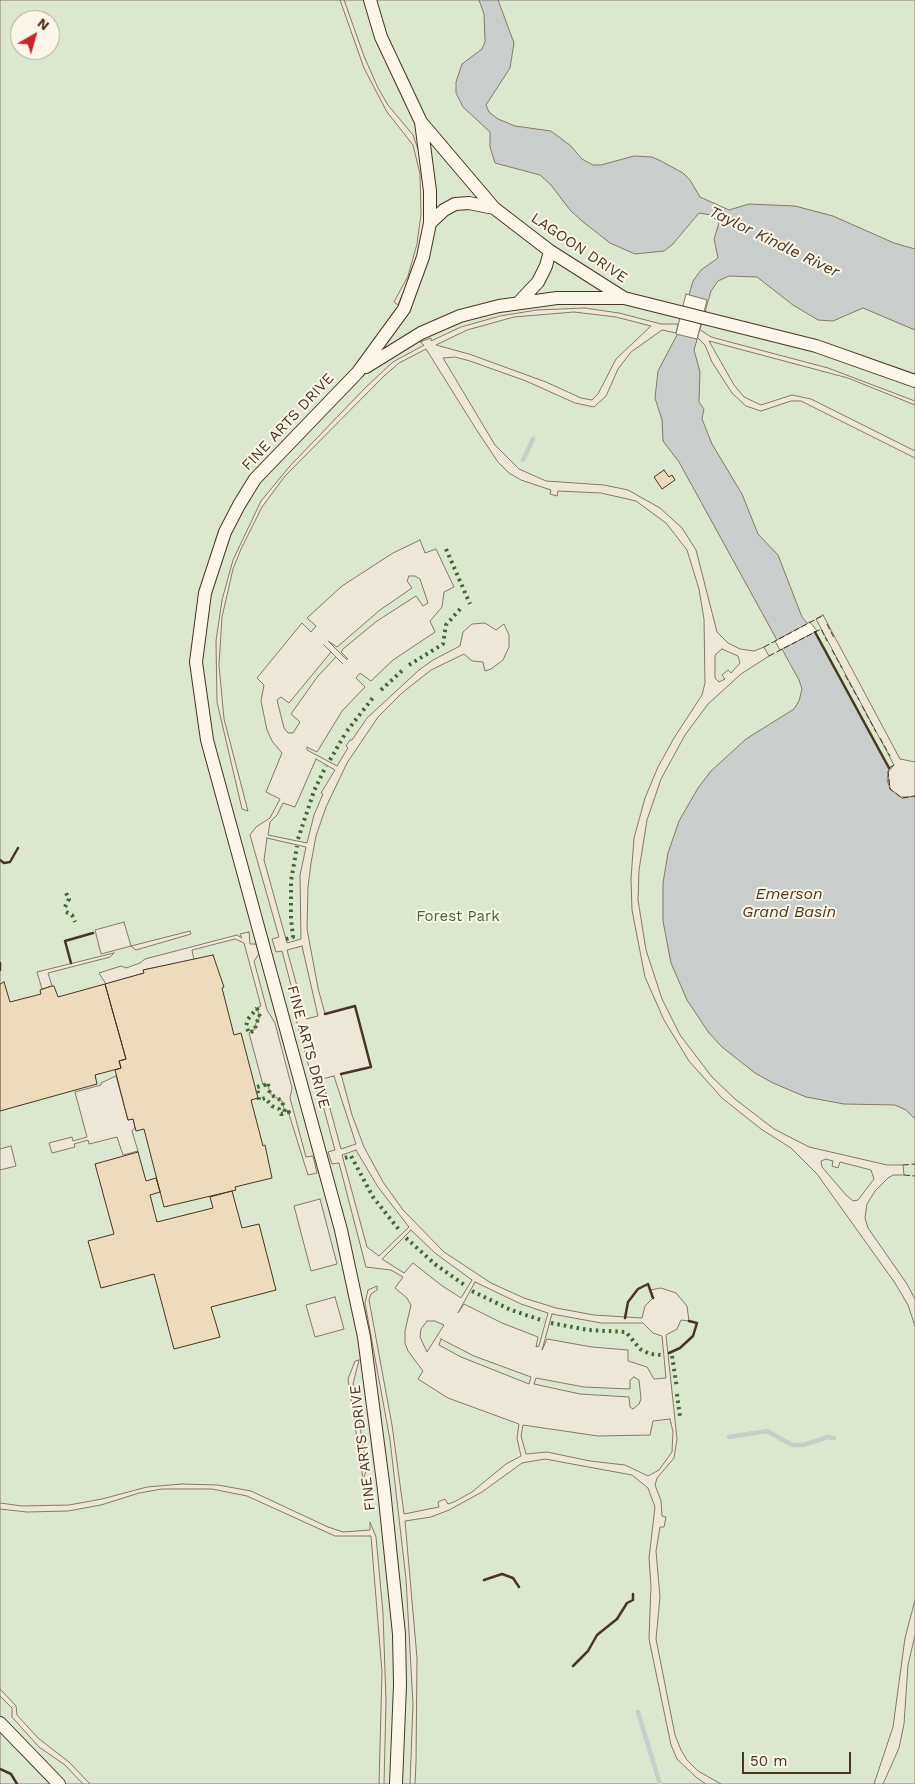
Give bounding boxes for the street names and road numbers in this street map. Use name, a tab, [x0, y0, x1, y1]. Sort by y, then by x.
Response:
street label: LAGOON DRIVE	[527, 209, 631, 287]
street label: FINE ARTS DRIVE	[238, 370, 338, 474]
street label: FINE ARTS DRIVE	[283, 983, 333, 1111]
street label: FINE ARTS DRIVE	[346, 1384, 380, 1512]

